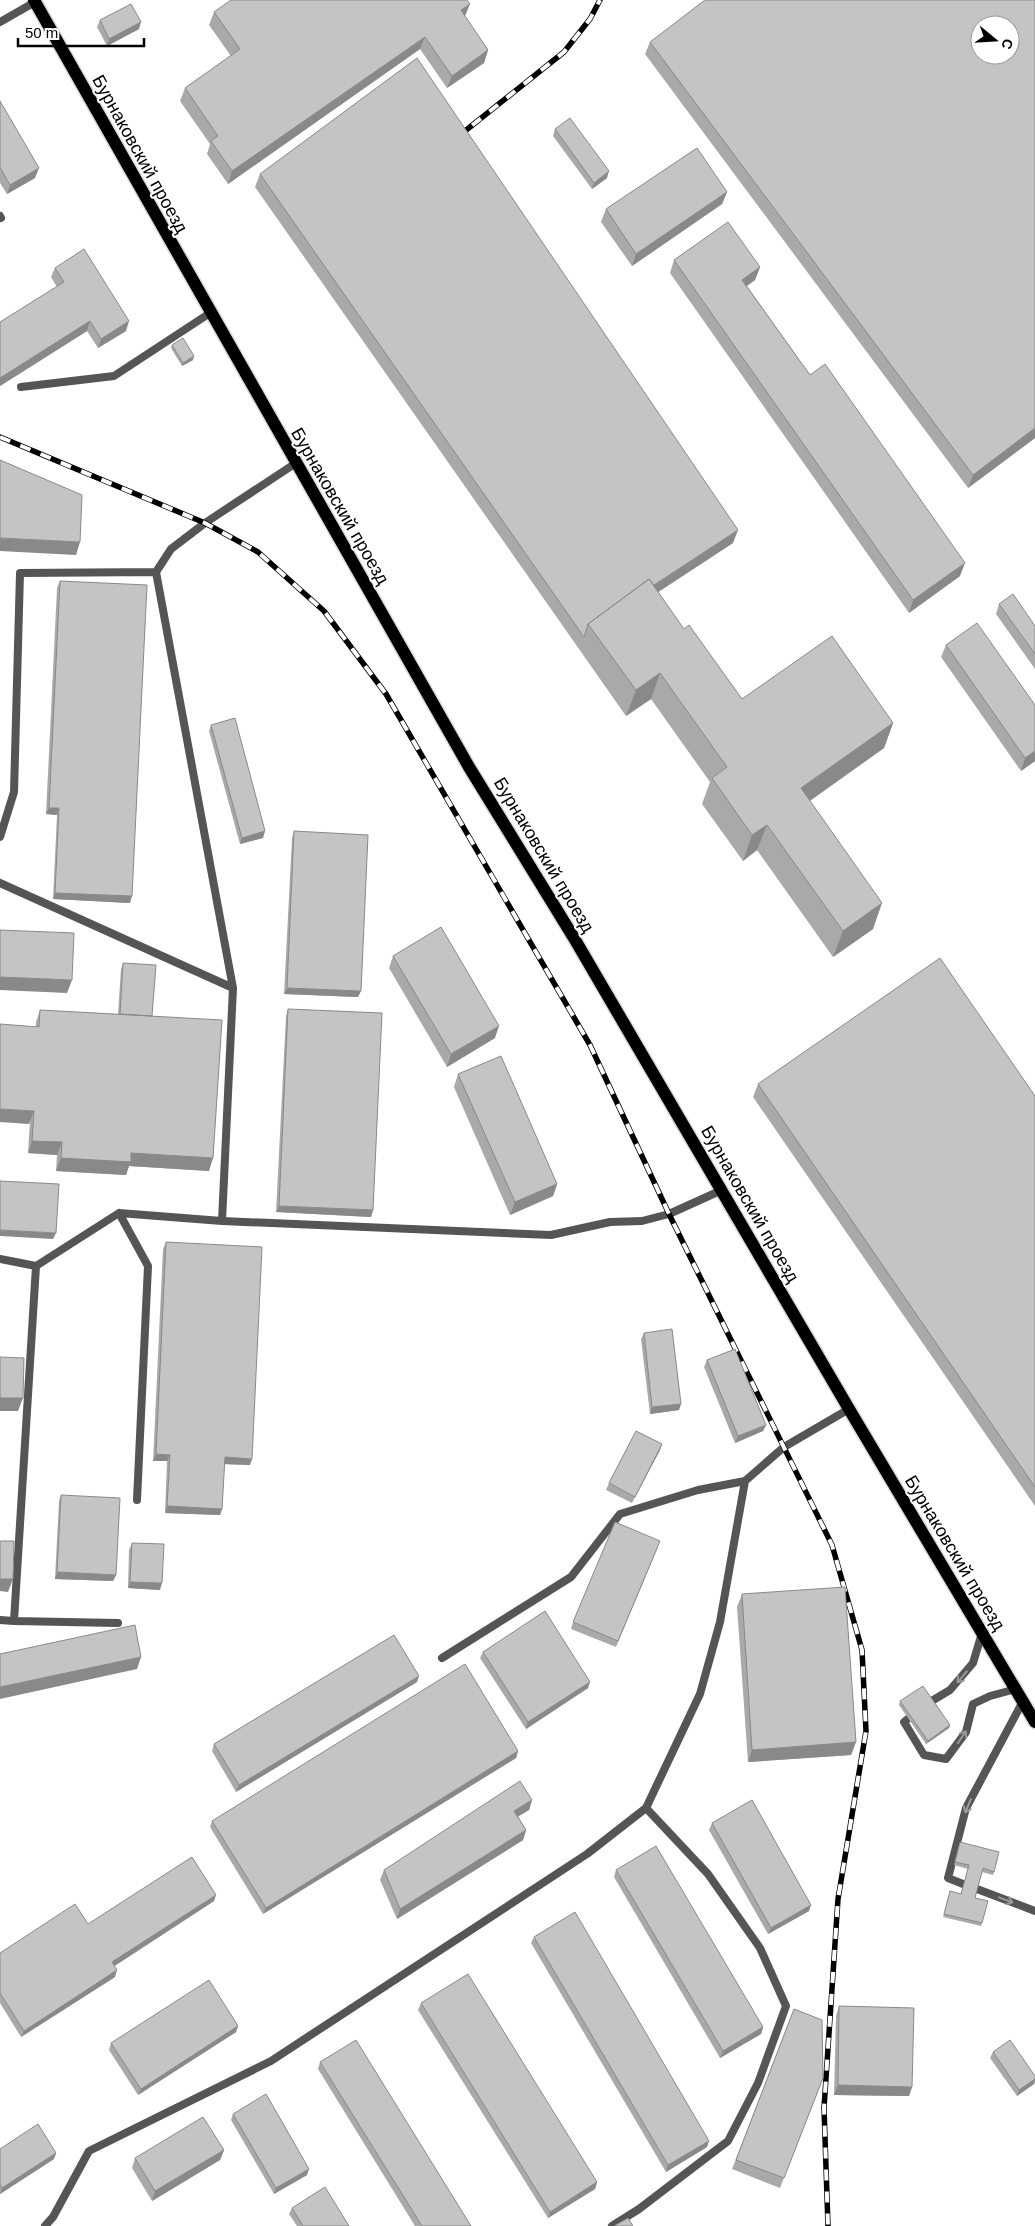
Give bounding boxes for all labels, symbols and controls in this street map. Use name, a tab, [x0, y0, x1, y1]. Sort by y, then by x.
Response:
scale bar	[18, 15, 144, 47]
north arrow	[970, 15, 1020, 65]
text: 50 m	[25, 24, 58, 41]
text: С	[998, 37, 1017, 51]
street label: Бурнаковский проезд	[88, 72, 192, 237]
street label: Бурнаковский проезд	[287, 424, 393, 588]
street label: Бурнаковский проезд	[490, 774, 598, 937]
street label: Бурнаковский проезд	[697, 1122, 803, 1286]
street label: Бурнаковский проезд	[901, 1472, 1009, 1635]
one-way arrow	[956, 1670, 967, 1683]
one-way arrow	[957, 1730, 967, 1744]
one-way arrow	[962, 1798, 972, 1813]
one-way arrow	[998, 1896, 1013, 1905]

